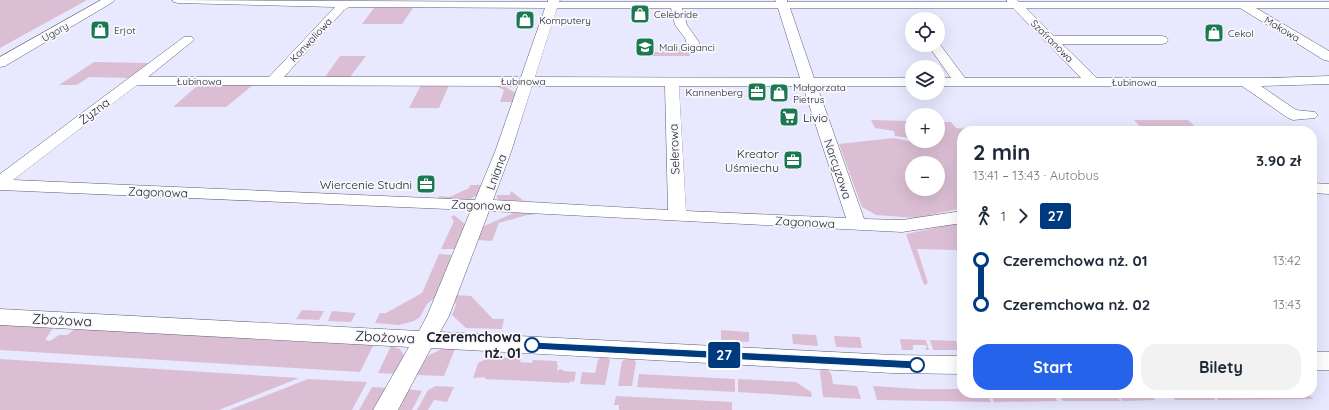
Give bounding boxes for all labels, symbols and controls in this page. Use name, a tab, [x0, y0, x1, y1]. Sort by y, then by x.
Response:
shop icon: Celebride	[629, 3, 651, 25]
place label: Celebride	[654, 8, 698, 21]
shop icon: Komputery	[514, 9, 536, 31]
map controls	[905, 12, 945, 196]
button: locate	[905, 12, 945, 52]
street label: Makowa	[1262, 13, 1302, 45]
place label: Komputery	[539, 14, 591, 27]
street label: Konwaliowa	[287, 15, 335, 65]
street label: Szafranowa	[1028, 17, 1076, 65]
street label: Ugory	[39, 19, 71, 45]
shop icon: Erjot	[89, 19, 111, 41]
shop icon: Cekol	[1203, 22, 1225, 44]
place label: Erjot	[114, 24, 136, 37]
place label: Cekol	[1228, 27, 1254, 40]
school or university icon: Mali Giganci	[634, 36, 656, 58]
place label: Mali Giganci	[659, 41, 715, 54]
button: layers	[905, 60, 945, 100]
street label: Łubinowa	[176, 75, 222, 88]
street label: Łubinowa	[500, 75, 546, 88]
street label: Łubinowa	[1111, 76, 1157, 89]
office icon: Kannenberg	[746, 81, 768, 103]
place label: Małgorzata Pietrus	[793, 81, 846, 106]
shop icon: Małgorzata Pietrus	[768, 82, 790, 104]
place label: Kannenberg	[686, 86, 743, 99]
street label: Żyzna	[76, 95, 112, 127]
supermarket icon: Livio	[778, 106, 800, 128]
button: +	[905, 108, 945, 148]
place label: Livio	[803, 110, 828, 125]
street label: Selerowa	[666, 123, 682, 175]
street label: Narcyzowa	[821, 137, 855, 201]
text: 2 min	[973, 138, 1030, 166]
place label: Kreator Uśmiechu	[725, 146, 779, 175]
office icon: Kreator Uśmiechu	[782, 149, 804, 171]
text: 3.90 zł	[1256, 151, 1301, 170]
street label: Lniana	[483, 152, 509, 192]
button: −	[905, 156, 945, 196]
text: 13:41 – 13:43 · Autobus	[973, 167, 1099, 183]
office icon: Wiercenie Studni	[415, 173, 437, 195]
place label: Wiercenie Studni	[320, 177, 412, 192]
street label: Zagonowa	[128, 183, 188, 201]
street label: Zagonowa	[451, 196, 511, 214]
icon: walk	[973, 205, 995, 227]
icon: forward	[1012, 205, 1034, 227]
text: 27	[1048, 207, 1063, 225]
text: 1	[1001, 208, 1006, 224]
street label: Zagonowa	[775, 213, 835, 231]
text: Czeremchowa nż. 01	[1003, 251, 1148, 270]
text: 13:42	[1273, 252, 1301, 268]
text: Czeremchowa nż. 02	[1003, 295, 1150, 314]
text: 13:43	[1273, 296, 1301, 312]
street label: Zbożowa	[31, 309, 93, 331]
street label: Zbożowa	[354, 326, 416, 348]
place label: Czeremchowa nż. 01	[427, 328, 521, 362]
marker: Czeremchowa nż. 01	[524, 337, 540, 353]
line badge: 27	[706, 342, 742, 368]
button: Start	[973, 344, 1133, 390]
button: Bilety	[1141, 344, 1301, 390]
text: 27	[716, 346, 732, 364]
unlabelled marker	[909, 357, 925, 373]

